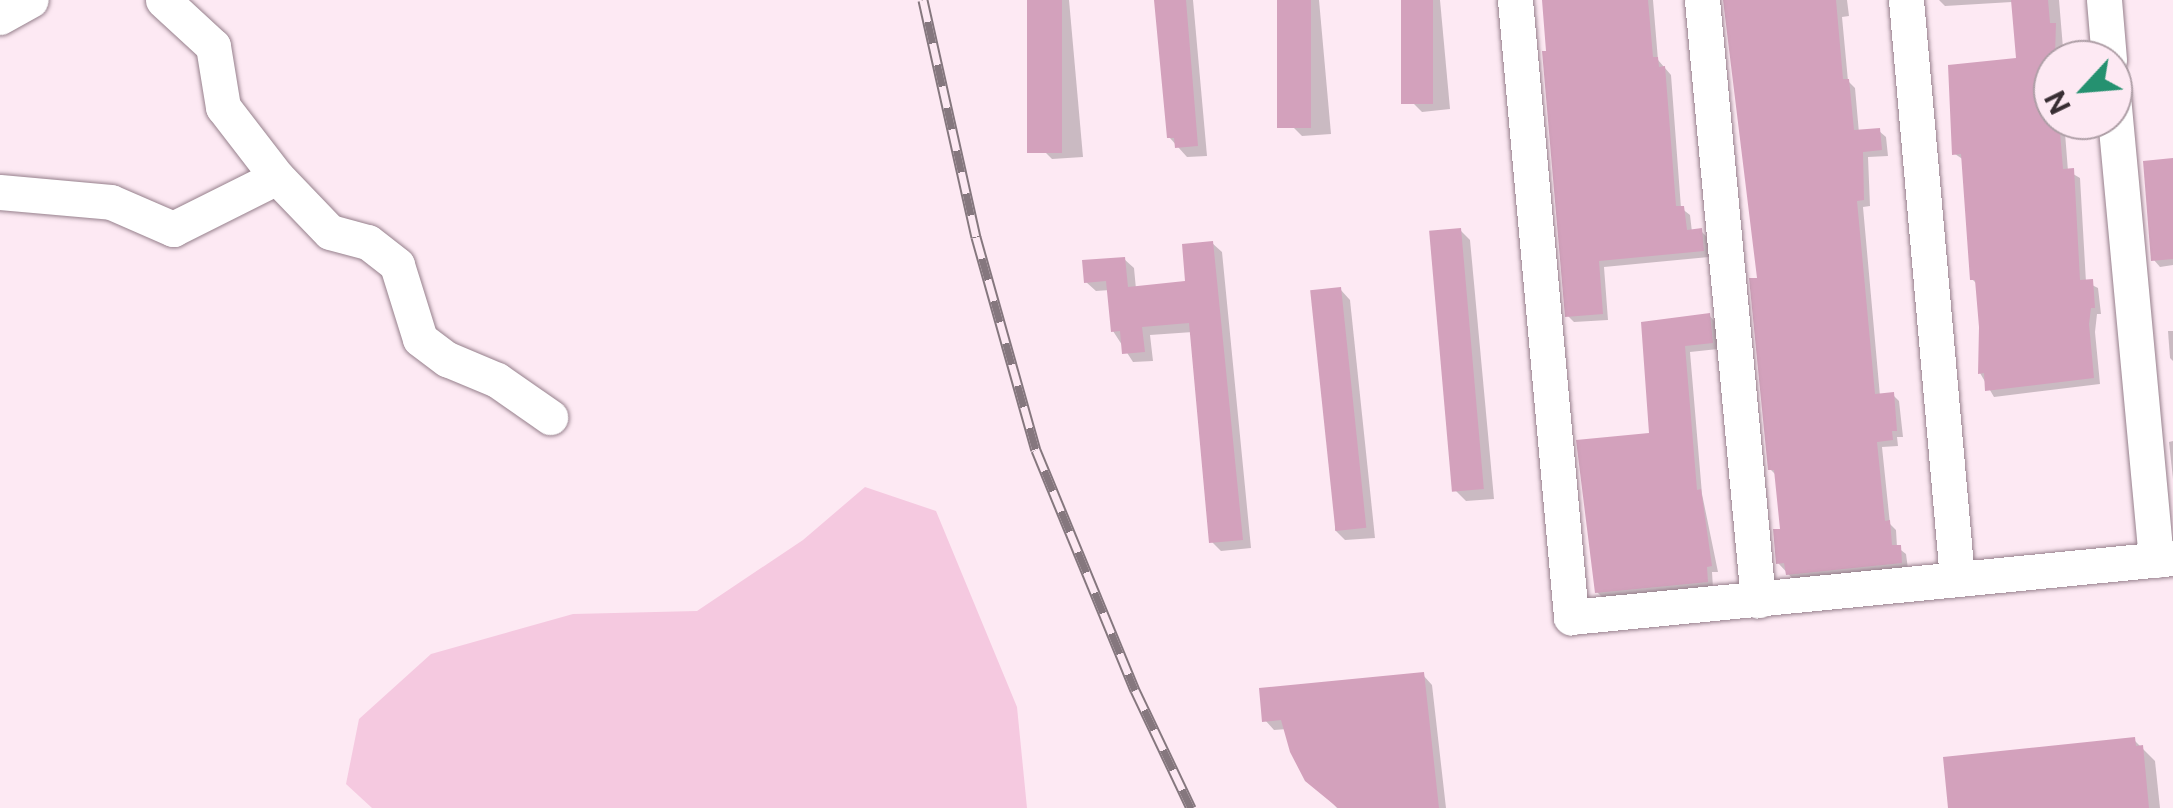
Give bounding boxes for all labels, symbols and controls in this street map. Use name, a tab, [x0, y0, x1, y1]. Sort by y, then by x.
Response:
north arrow	[2033, 40, 2133, 140]
text: N	[2038, 85, 2077, 120]

